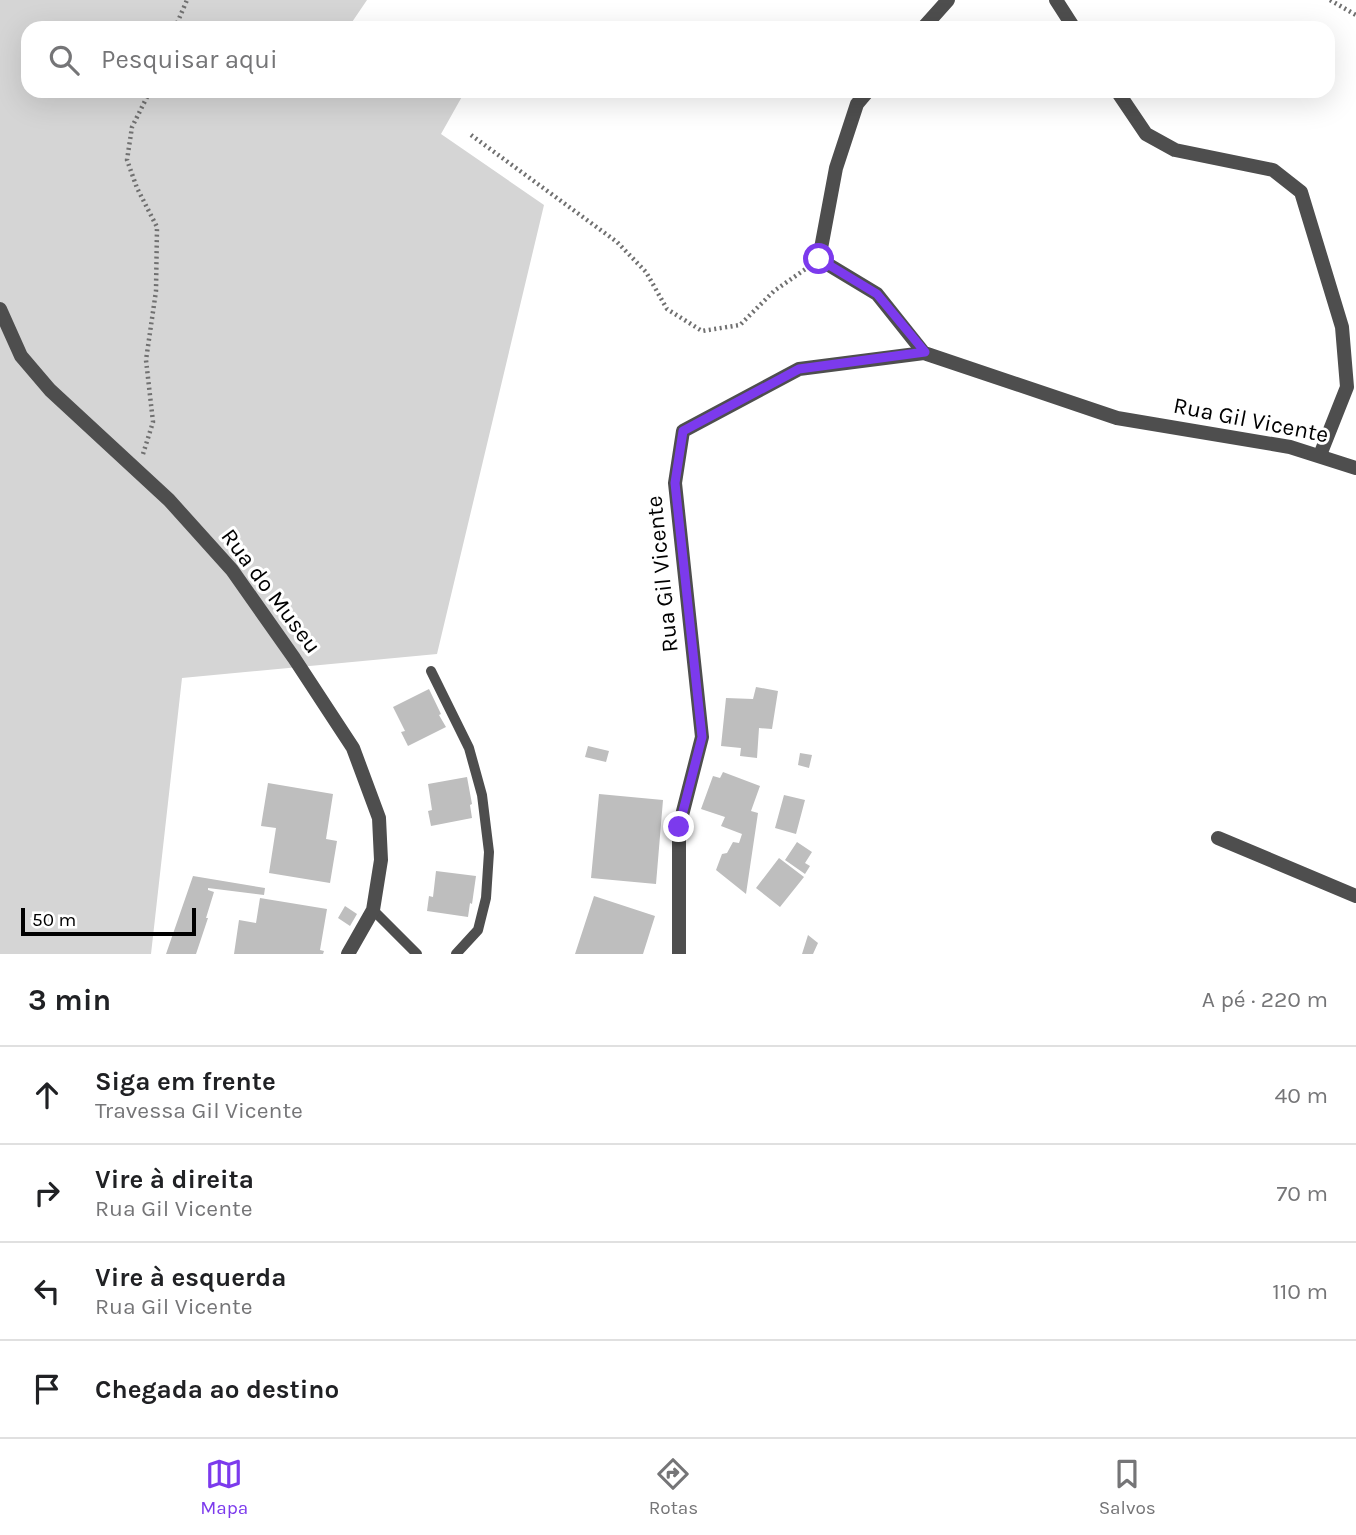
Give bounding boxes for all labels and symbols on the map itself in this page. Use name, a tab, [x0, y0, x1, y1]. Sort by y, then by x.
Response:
route start	[803, 243, 834, 274]
street label: Rua Gil Vicente	[1171, 392, 1331, 448]
street label: Rua Gil Vicente	[640, 494, 684, 654]
street label: Rua do Museu	[215, 523, 327, 659]
route end	[663, 811, 694, 842]
scale bar	[21, 905, 196, 937]

